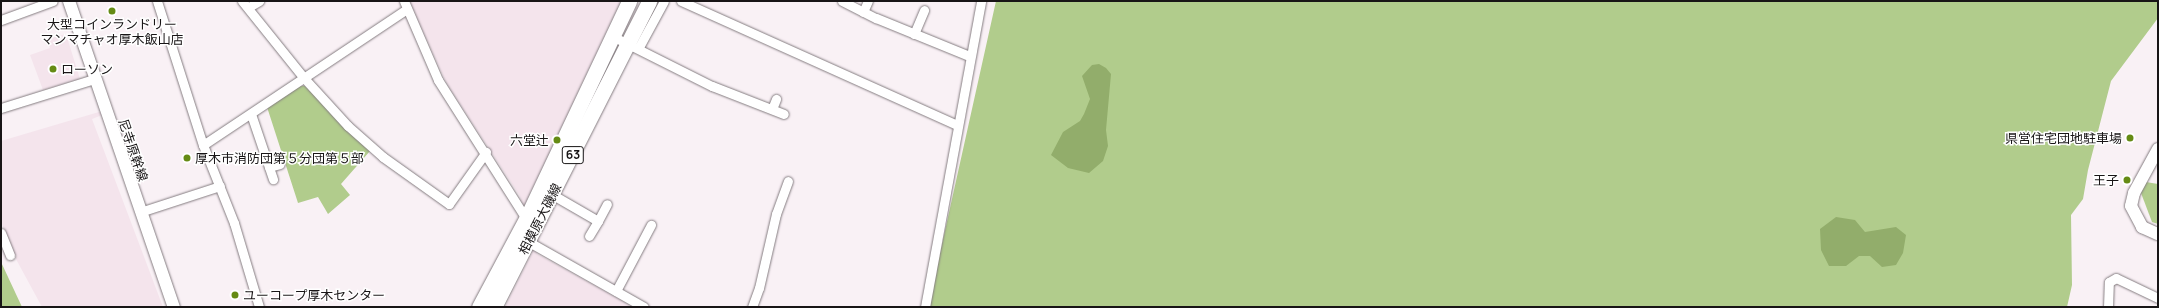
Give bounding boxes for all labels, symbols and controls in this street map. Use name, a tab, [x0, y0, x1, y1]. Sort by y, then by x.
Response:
marker: 大型コインランドリー マンマチャオ厚木飯山店	[107, 6, 117, 16]
place label: 大型コインランドリー マンマチャオ厚木飯山店	[41, 17, 183, 48]
place label: ローソン	[61, 61, 113, 77]
marker: ローソン	[48, 64, 58, 74]
street label: 尼寺原幹線	[115, 117, 151, 183]
place label: 県営住宅団地駐車場	[2005, 130, 2122, 146]
place label: 六堂辻	[510, 132, 549, 148]
marker: 県営住宅団地駐車場	[2125, 133, 2135, 143]
marker: 六堂辻	[552, 135, 562, 145]
road number: 63	[561, 145, 585, 165]
place label: 厚木市消防団第５分団第５部	[195, 150, 364, 166]
marker: 厚木市消防団第５分団第５部	[182, 153, 192, 163]
place label: 王子	[2093, 172, 2119, 188]
marker: 王子	[2122, 175, 2132, 185]
street label: 相模原大磯線	[515, 181, 565, 257]
place label: ユーコープ厚木センター	[243, 287, 386, 303]
marker: ユーコープ厚木センター	[230, 290, 240, 300]

